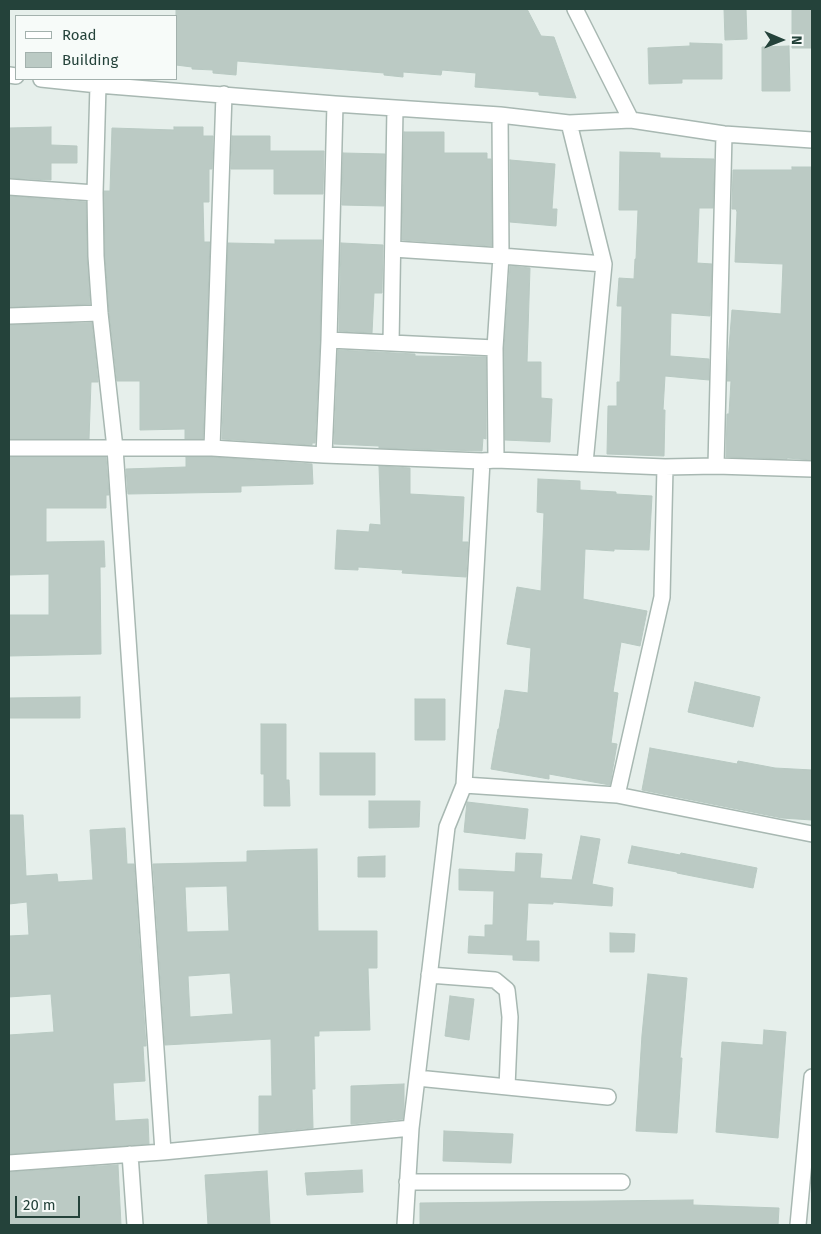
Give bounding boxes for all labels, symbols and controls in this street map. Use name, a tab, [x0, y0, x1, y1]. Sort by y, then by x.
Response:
legend	[15, 15, 178, 80]
north arrow	[756, 15, 806, 65]
text: Road	[62, 26, 97, 44]
text: N	[788, 35, 805, 45]
text: Building	[62, 51, 118, 69]
scale bar	[18, 1186, 82, 1218]
text: 20 m	[23, 1196, 56, 1214]

